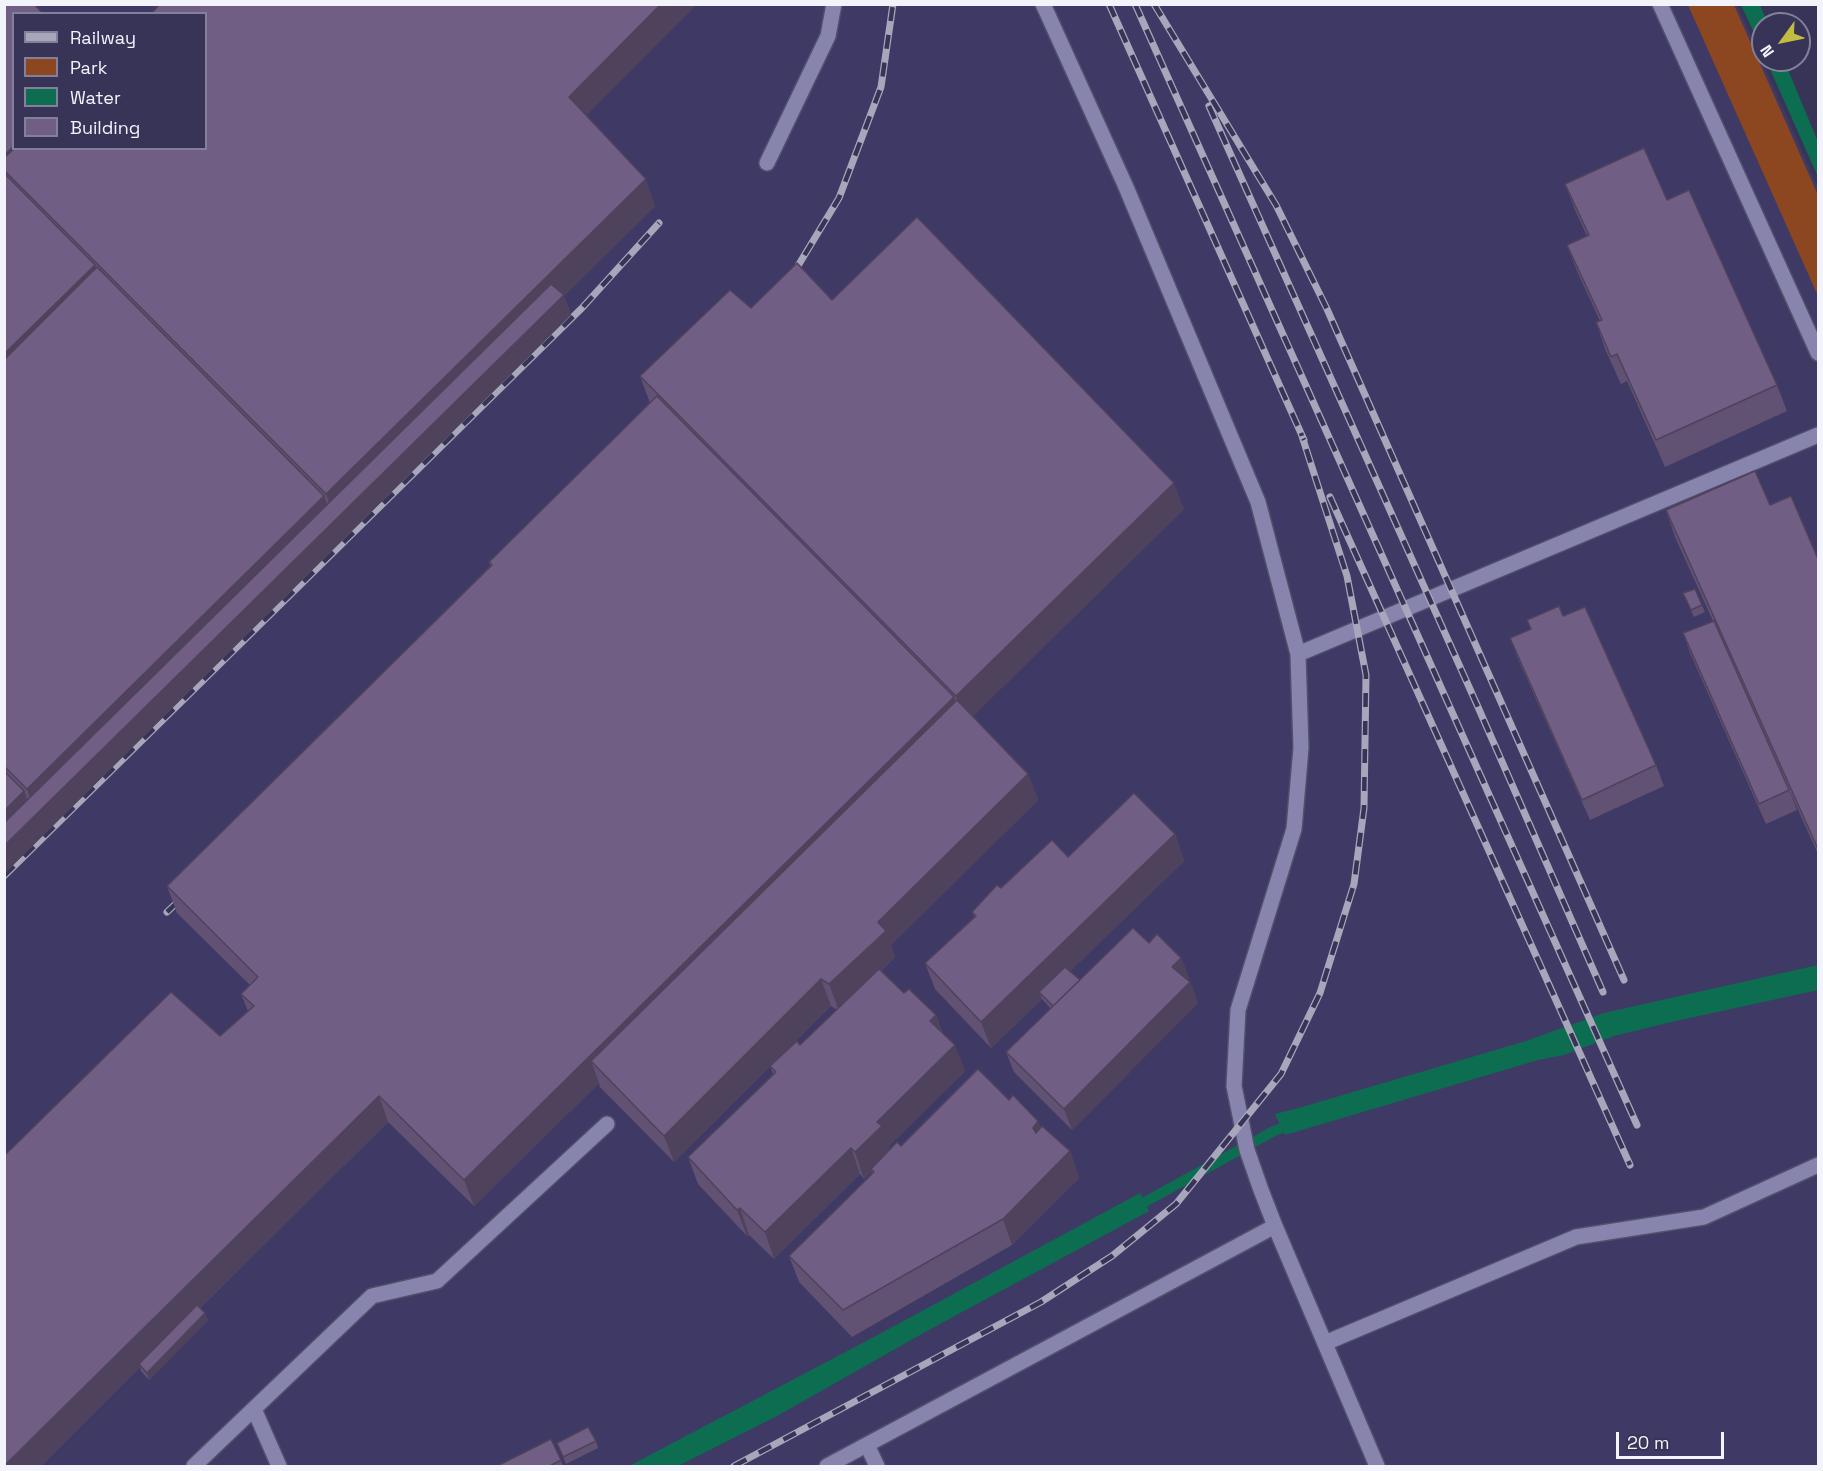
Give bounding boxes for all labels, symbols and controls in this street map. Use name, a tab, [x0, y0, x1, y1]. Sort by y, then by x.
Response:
legend	[12, 12, 207, 150]
north arrow	[1751, 12, 1811, 72]
text: Railway	[70, 26, 136, 49]
text: N	[1755, 41, 1779, 61]
text: Park	[70, 56, 107, 79]
text: Water	[70, 86, 121, 109]
text: Building	[70, 116, 140, 139]
scale bar	[1619, 1420, 1727, 1458]
text: 20 m	[1627, 1431, 1670, 1454]

